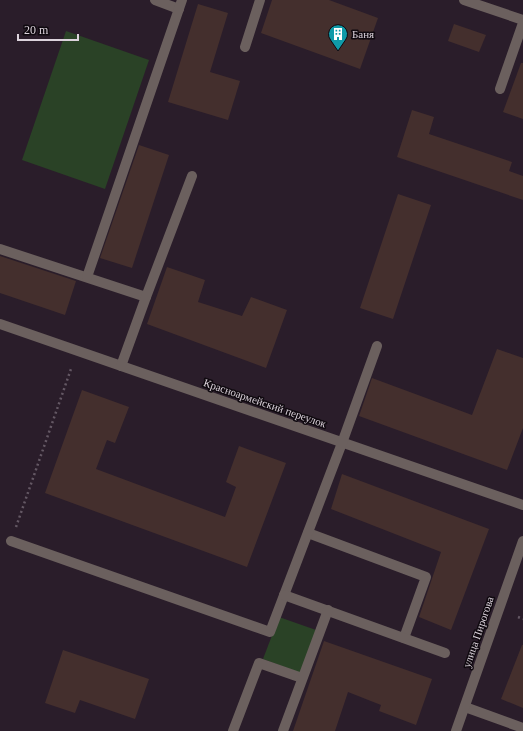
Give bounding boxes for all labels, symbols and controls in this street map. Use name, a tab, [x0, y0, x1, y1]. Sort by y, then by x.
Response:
scale bar	[18, 16, 78, 42]
text: 20 m	[24, 23, 49, 37]
building icon: Баня	[327, 23, 349, 51]
place label: Баня	[352, 28, 374, 40]
street label: Красноармейский переулок	[202, 376, 329, 430]
street label: улица Пирогова	[460, 595, 496, 669]

